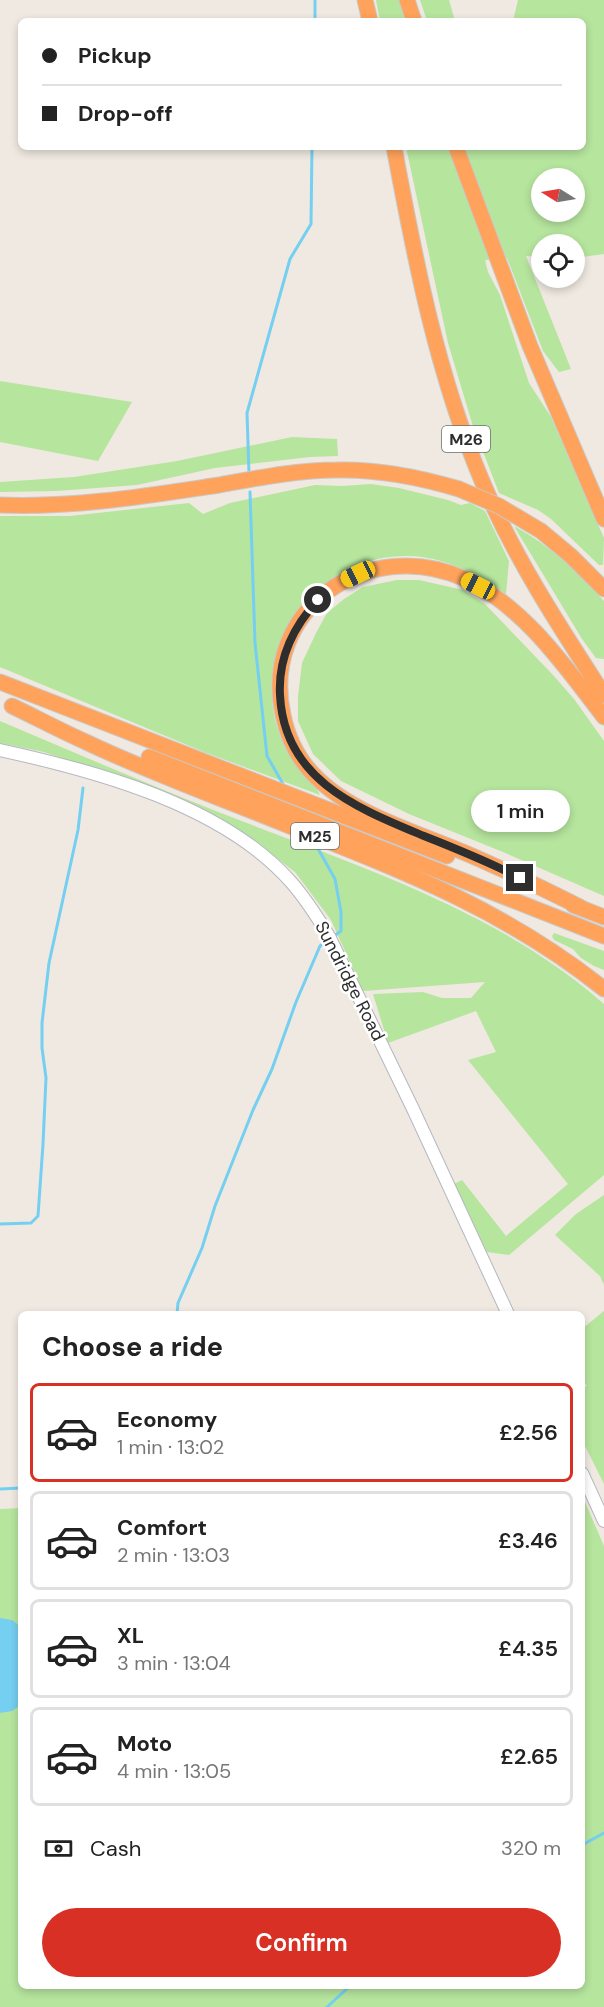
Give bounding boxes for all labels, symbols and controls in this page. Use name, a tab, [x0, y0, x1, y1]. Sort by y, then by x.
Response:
text: Pickup	[78, 41, 152, 70]
text: Drop-off	[78, 99, 173, 128]
north arrow	[531, 168, 585, 222]
map controls	[531, 168, 585, 288]
button: locate	[531, 234, 585, 288]
road number: M26	[442, 426, 490, 452]
car	[338, 558, 378, 590]
car	[458, 570, 498, 602]
route start	[304, 586, 331, 613]
callout: 1 min	[470, 791, 570, 833]
text: 1 min	[497, 798, 544, 824]
road number: M25	[291, 823, 339, 849]
route end	[506, 864, 533, 891]
street label: Sundridge Road	[310, 917, 390, 1045]
text: Choose a ride	[42, 1329, 223, 1364]
text: Economy	[117, 1405, 217, 1434]
icon: car	[45, 1406, 99, 1460]
text: £2.56	[499, 1418, 558, 1447]
text: 1 min · 13:02	[117, 1434, 224, 1460]
text: Comfort	[117, 1513, 207, 1542]
icon: car	[45, 1514, 99, 1568]
text: £3.46	[498, 1526, 558, 1555]
text: 2 min · 13:03	[117, 1542, 230, 1568]
text: XL	[117, 1621, 144, 1650]
icon: car	[45, 1622, 99, 1676]
text: £4.35	[498, 1634, 558, 1663]
text: 3 min · 13:04	[117, 1650, 231, 1676]
text: Moto	[117, 1729, 172, 1758]
icon: car	[45, 1730, 99, 1784]
text: £2.65	[500, 1742, 558, 1771]
text: 4 min · 13:05	[117, 1758, 231, 1784]
icon: cash	[42, 1832, 75, 1865]
text: Cash	[90, 1834, 141, 1863]
text: 320 m	[501, 1835, 561, 1861]
button: Confirm	[42, 1908, 561, 1977]

